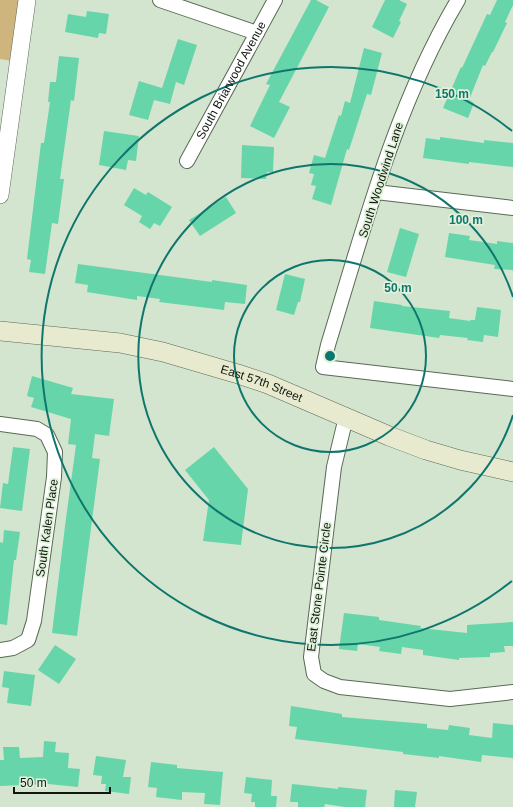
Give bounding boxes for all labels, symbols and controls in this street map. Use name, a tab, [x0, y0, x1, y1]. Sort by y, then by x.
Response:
street label: South Briarwood Avenue	[193, 19, 269, 142]
text: 150 m	[435, 87, 469, 101]
street label: South Woodwind Lane	[356, 120, 406, 239]
text: 100 m	[449, 213, 483, 227]
text: 50 m	[384, 281, 412, 295]
centre of rings	[323, 349, 337, 363]
street label: East 57th Street	[219, 362, 305, 405]
street label: South Kalen Place	[33, 478, 61, 578]
street label: East Stone Pointe Circle	[304, 521, 334, 652]
scale bar	[14, 769, 110, 795]
text: 50 m	[20, 776, 47, 790]

